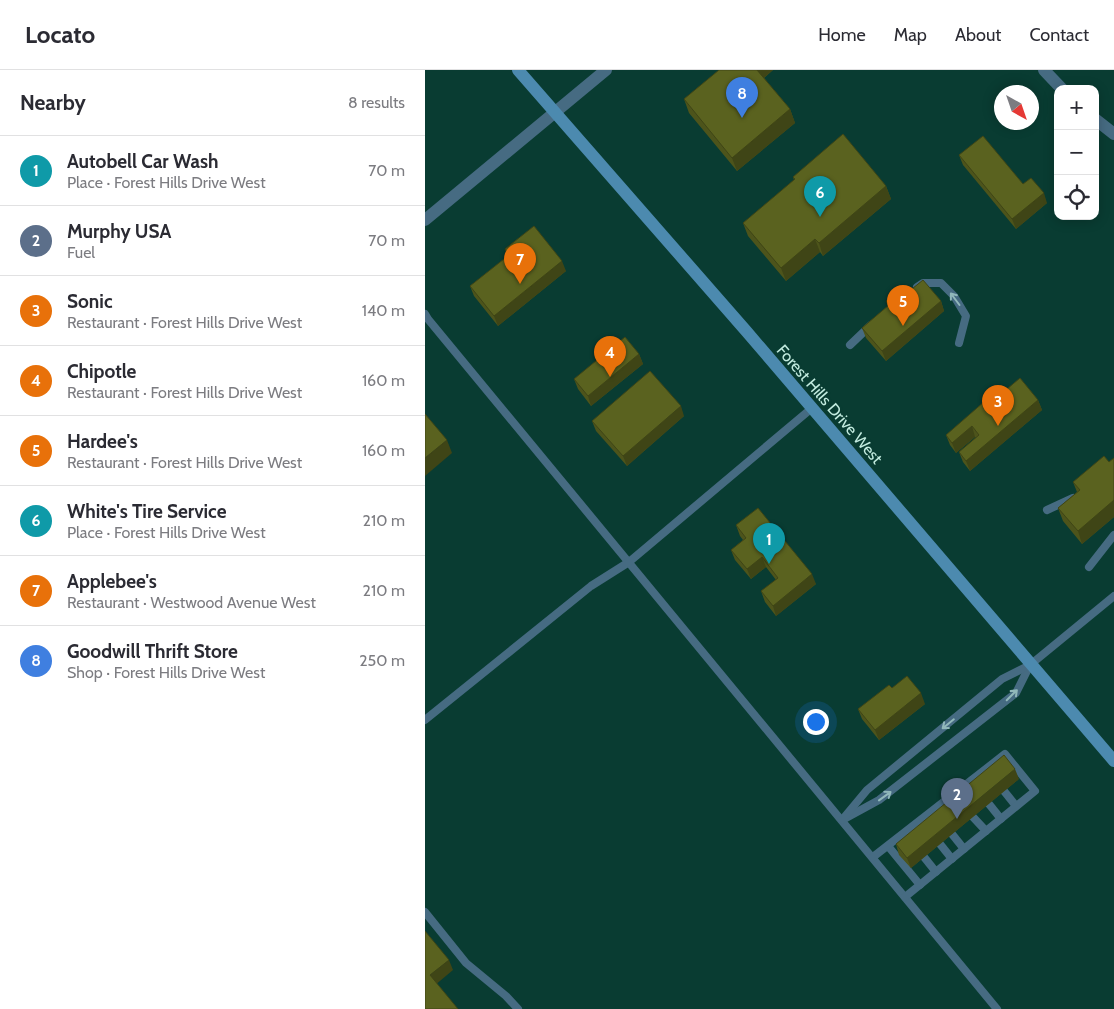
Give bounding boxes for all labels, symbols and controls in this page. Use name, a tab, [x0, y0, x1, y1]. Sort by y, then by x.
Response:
text: Locato	[25, 20, 95, 49]
text: Home	[818, 24, 866, 46]
text: Map	[894, 24, 927, 46]
text: About	[955, 24, 1001, 46]
text: Contact	[1029, 24, 1089, 46]
pin: 8	[726, 77, 758, 118]
north arrow	[994, 85, 1039, 130]
map controls	[1054, 85, 1099, 220]
button: +	[1054, 85, 1099, 130]
text: Nearby	[20, 90, 86, 115]
text: 8 results	[348, 93, 405, 112]
button: −	[1054, 130, 1099, 175]
text: Autobell Car Wash	[67, 150, 219, 173]
text: 1	[33, 161, 39, 180]
text: 70 m	[368, 161, 405, 180]
text: Place · Forest Hills Drive West	[67, 173, 266, 192]
button: locate	[1054, 175, 1099, 220]
pin: 6	[804, 176, 836, 217]
text: Murphy USA	[67, 220, 171, 243]
text: 2	[32, 231, 40, 250]
text: 70 m	[368, 231, 405, 250]
text: Fuel	[67, 243, 95, 262]
pin: 7	[504, 243, 536, 284]
pin: 5	[887, 285, 919, 326]
text: Sonic	[67, 290, 113, 313]
one-way arrow	[950, 292, 960, 306]
text: 3	[32, 301, 40, 320]
text: 140 m	[362, 301, 405, 320]
text: Restaurant · Forest Hills Drive West	[67, 313, 302, 332]
pin: 4	[594, 336, 626, 377]
street label: Forest Hills Drive West	[773, 341, 887, 468]
text: Chipotle	[67, 360, 136, 383]
text: 4	[31, 371, 41, 390]
text: 160 m	[362, 371, 405, 390]
text: Restaurant · Forest Hills Drive West	[67, 383, 302, 402]
pin: 3	[982, 385, 1014, 426]
text: Hardee's	[67, 430, 138, 453]
text: 5	[32, 441, 40, 460]
text: 160 m	[362, 441, 405, 460]
text: Restaurant · Forest Hills Drive West	[67, 453, 302, 472]
text: White's Tire Service	[67, 500, 226, 523]
text: 6	[32, 511, 41, 530]
text: 210 m	[363, 511, 405, 530]
text: Place · Forest Hills Drive West	[67, 523, 266, 542]
pin: 1	[753, 523, 785, 564]
text: Applebee's	[67, 570, 157, 593]
text: 7	[32, 581, 40, 600]
text: 210 m	[363, 581, 405, 600]
text: Restaurant · Westwood Avenue West	[67, 593, 316, 612]
text: Goodwill Thrift Store	[67, 640, 238, 663]
text: 8	[31, 651, 41, 670]
text: 250 m	[359, 651, 405, 670]
text: Shop · Forest Hills Drive West	[67, 663, 265, 682]
one-way arrow	[1006, 689, 1018, 701]
your location	[803, 709, 829, 735]
one-way arrow	[942, 718, 955, 729]
pin: 2	[941, 778, 973, 819]
one-way arrow	[878, 790, 891, 801]

